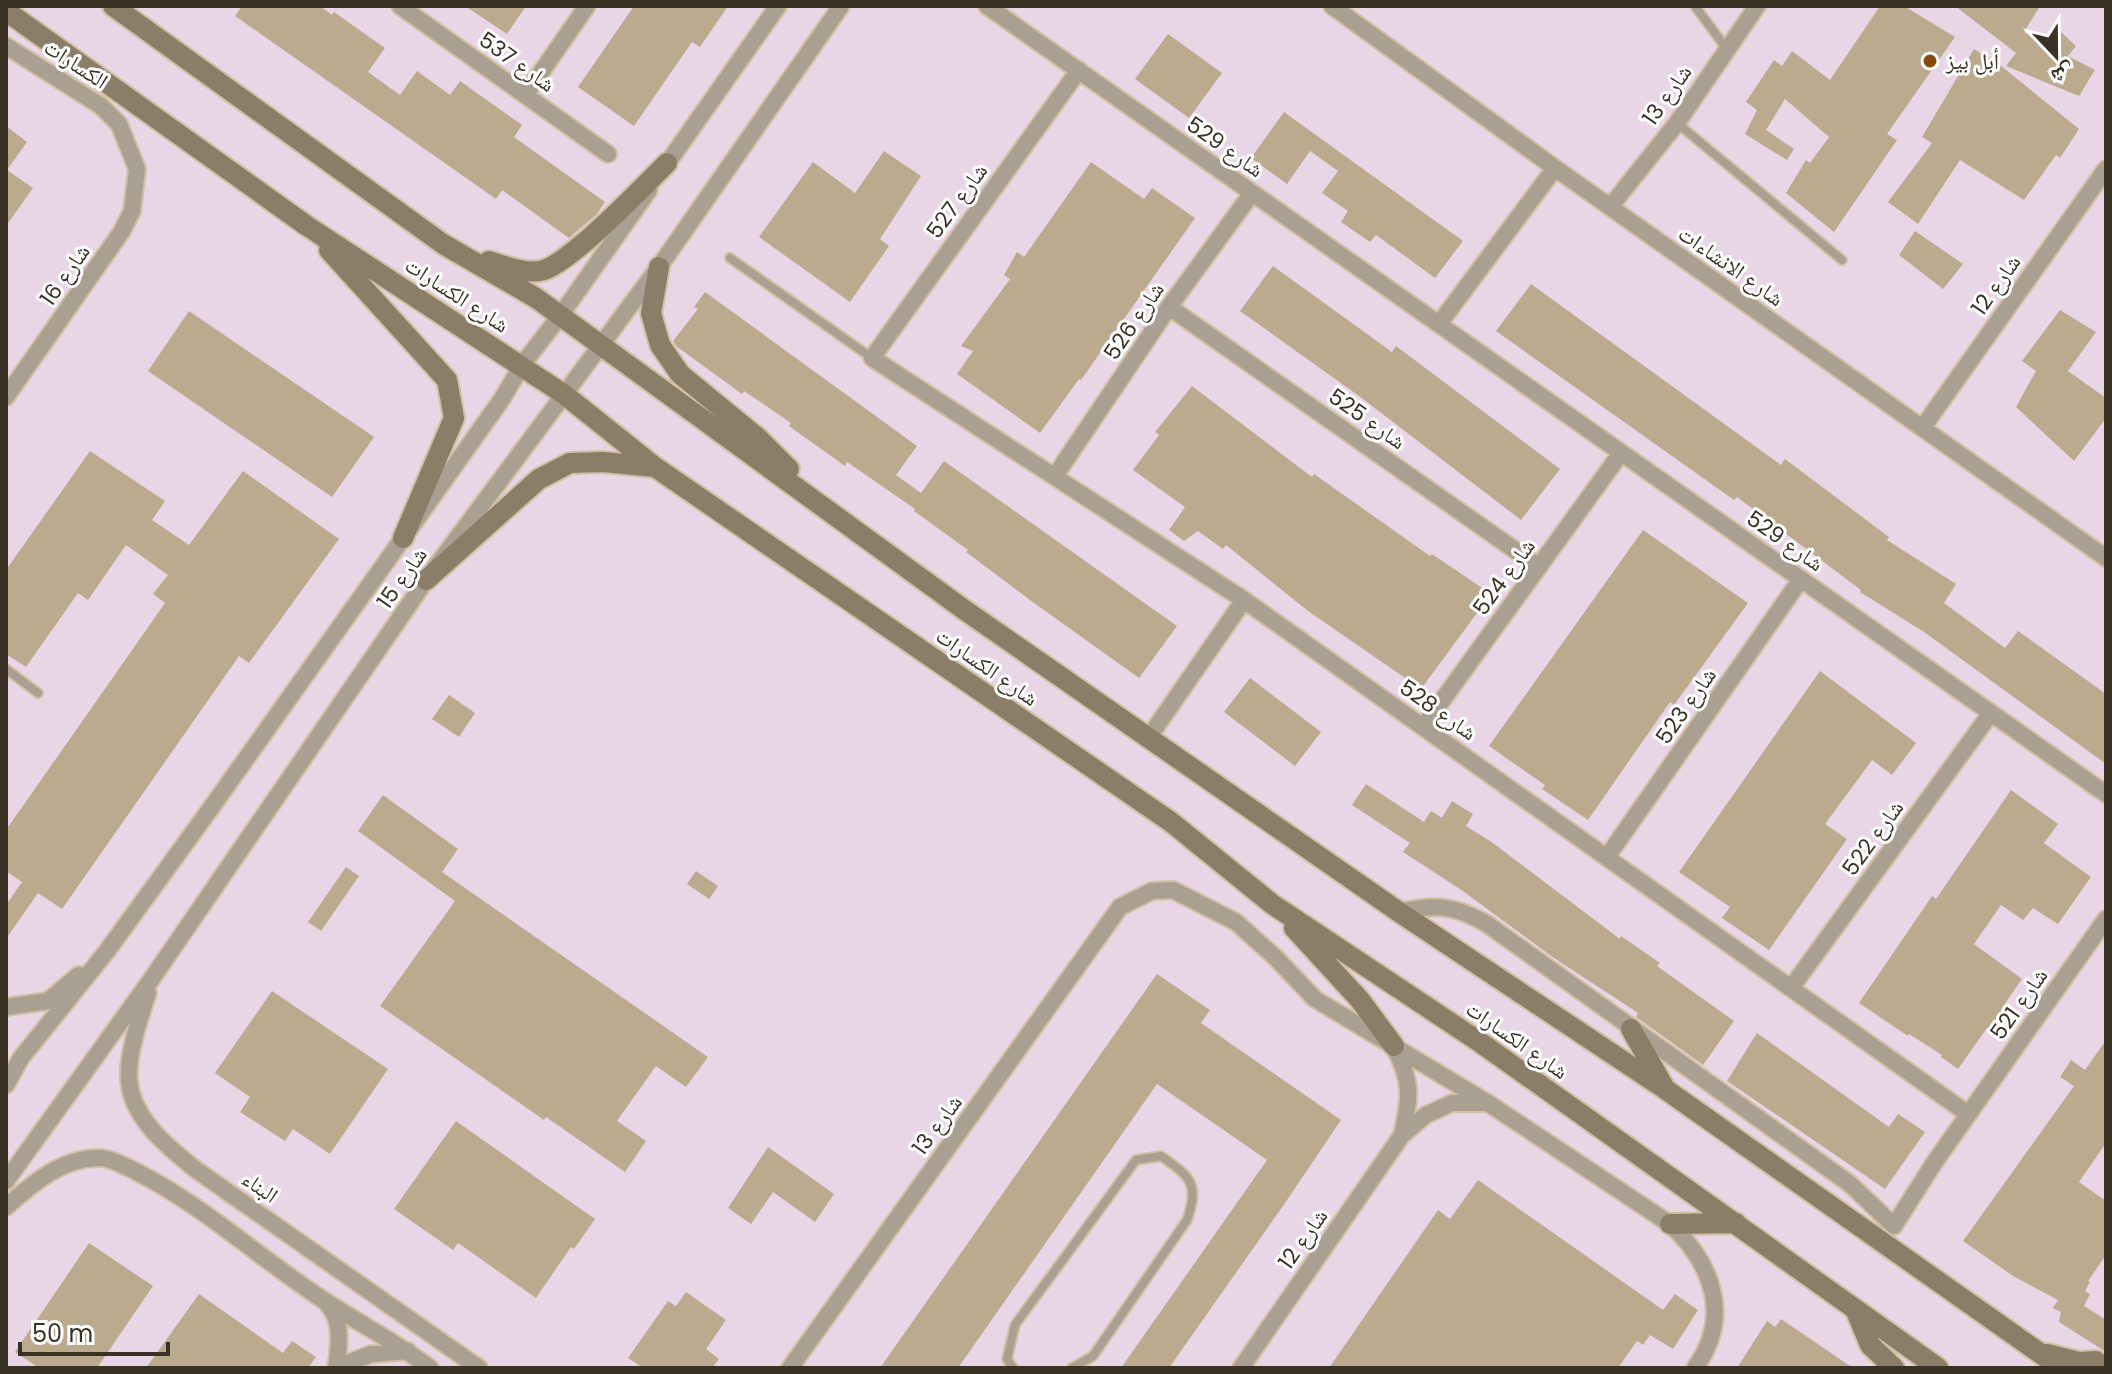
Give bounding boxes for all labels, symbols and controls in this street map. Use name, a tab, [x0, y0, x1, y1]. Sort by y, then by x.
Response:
north arrow	[2016, 16, 2096, 96]
street label: شارع 537	[473, 24, 561, 100]
street label: الكسارات	[38, 32, 114, 96]
place label: أبل بيز	[1945, 46, 1999, 77]
marker: أبل بيز	[1921, 52, 1939, 70]
text: ش	[2047, 55, 2080, 93]
street label: شارع 13	[1635, 58, 1699, 132]
street label: شارع 529	[1180, 109, 1270, 185]
street label: شارع 527	[919, 157, 995, 245]
street label: شارع الانشاءات	[1672, 218, 1790, 314]
street label: شارع 16	[33, 238, 97, 312]
street label: شارع 12	[1964, 249, 2028, 321]
street label: شارع الكسارات	[399, 250, 515, 340]
street label: شارع 526	[1097, 276, 1171, 366]
street label: شارع 525	[1322, 381, 1412, 457]
street label: شارع 529	[1740, 503, 1830, 579]
street label: شارع 524	[1466, 532, 1542, 622]
street label: شارع 15	[370, 541, 434, 615]
street label: شارع الكسارات	[930, 620, 1044, 714]
street label: شارع 523	[1648, 661, 1724, 751]
street label: شارع 528	[1393, 672, 1483, 748]
street label: شارع 522	[1835, 794, 1911, 882]
street label: شارع 521	[1983, 962, 2055, 1046]
street label: شارع الكسارات	[1460, 993, 1574, 1087]
street label: شارع 13	[905, 1089, 969, 1161]
street label: البناء	[236, 1163, 284, 1211]
street label: شارع 12	[1271, 1203, 1335, 1275]
scale bar	[20, 1306, 168, 1356]
text: 50 m	[32, 1317, 93, 1350]

